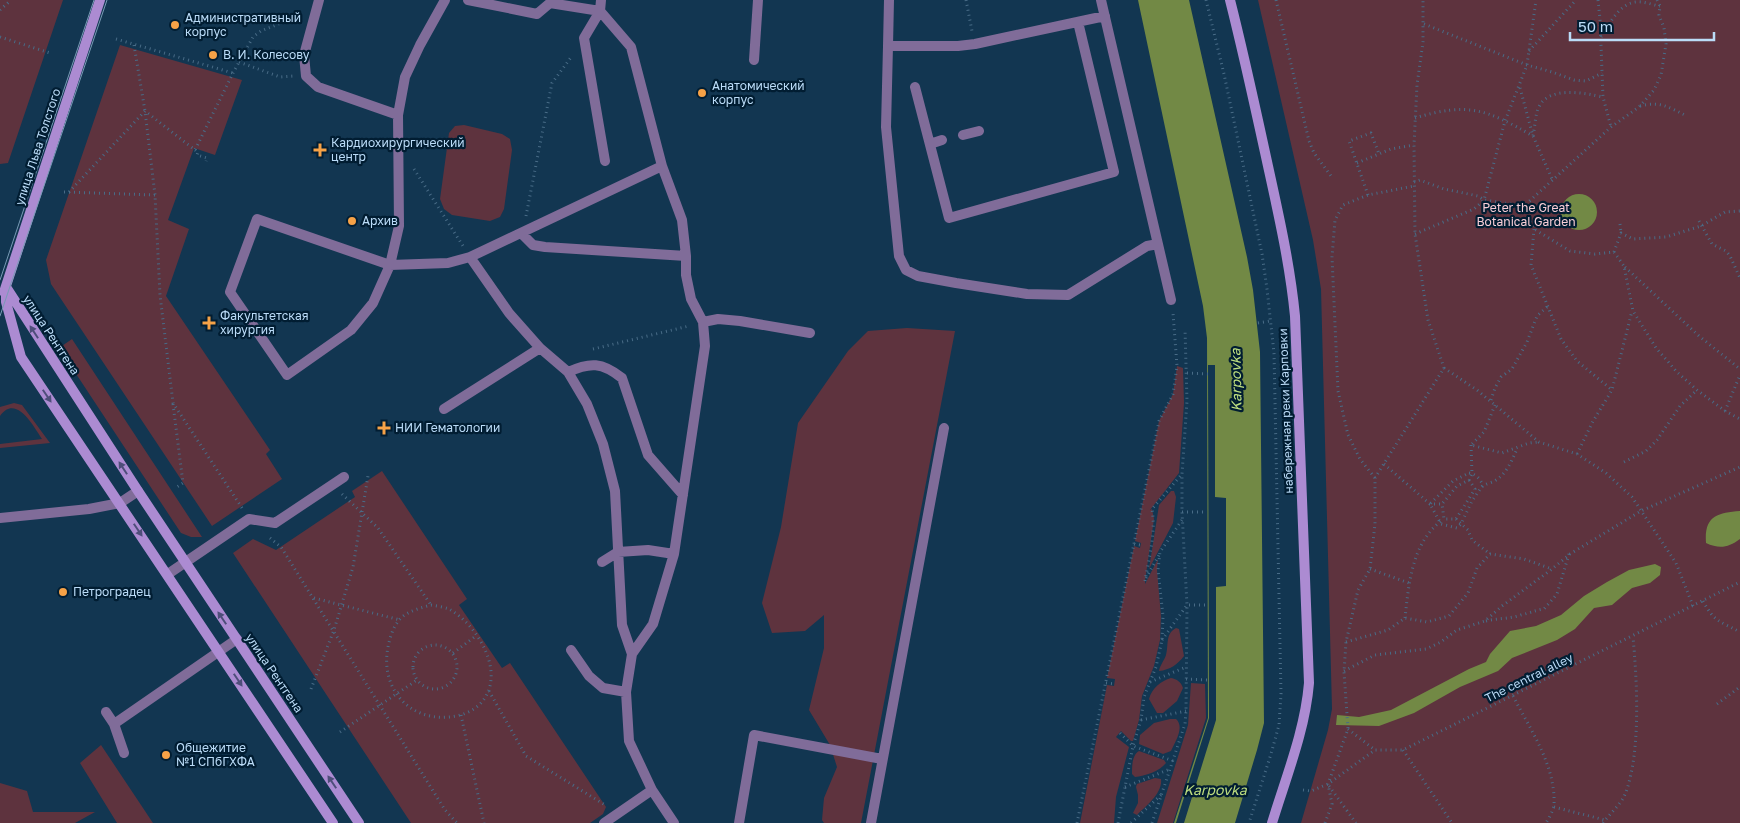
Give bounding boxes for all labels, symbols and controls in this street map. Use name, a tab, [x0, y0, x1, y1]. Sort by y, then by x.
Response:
place label: Административный корпус	[185, 10, 301, 39]
scale bar	[1570, 10, 1714, 42]
text: 50 m	[1578, 17, 1613, 35]
marker: Административный корпус	[169, 19, 181, 31]
place label: В. И. Колесову	[223, 47, 310, 62]
marker: В. И. Колесову	[207, 49, 219, 61]
place label: Анатомический корпус	[712, 78, 805, 107]
street label: улица Льва Толстого	[12, 86, 64, 207]
marker: Анатомический корпус	[696, 87, 708, 99]
place label: Кардиохирургический центр	[331, 135, 465, 164]
marker: Кардиохирургический центр	[313, 143, 327, 157]
park label: Peter the Great Botanical Garden	[1476, 200, 1576, 229]
place label: Архив	[362, 213, 398, 228]
marker: Архив	[346, 215, 358, 227]
street label: улица Рентгена	[20, 292, 83, 378]
place label: Факультетская хирургия	[220, 308, 309, 337]
marker: Факультетская хирургия	[202, 316, 216, 330]
one-way arrow	[29, 326, 39, 339]
street label: набережная реки Карповки	[1275, 328, 1296, 494]
water label: Karpovka	[1226, 347, 1245, 412]
one-way arrow	[42, 389, 52, 402]
place label: НИИ Гематологии	[395, 420, 500, 435]
marker: НИИ Гематологии	[377, 421, 391, 435]
one-way arrow	[118, 462, 128, 475]
one-way arrow	[133, 524, 143, 537]
place label: Петроградец	[73, 584, 151, 599]
marker: Петроградец	[57, 586, 69, 598]
one-way arrow	[218, 611, 227, 625]
street label: улица Рентгена	[242, 630, 307, 715]
street label: The central alley	[1482, 650, 1576, 705]
one-way arrow	[233, 673, 243, 687]
place label: Общежитие №1 СПбГХФА	[176, 740, 255, 769]
marker: Общежитие №1 СПбГХФА	[160, 749, 172, 761]
one-way arrow	[327, 776, 337, 789]
water label: Karpovka	[1183, 781, 1248, 798]

